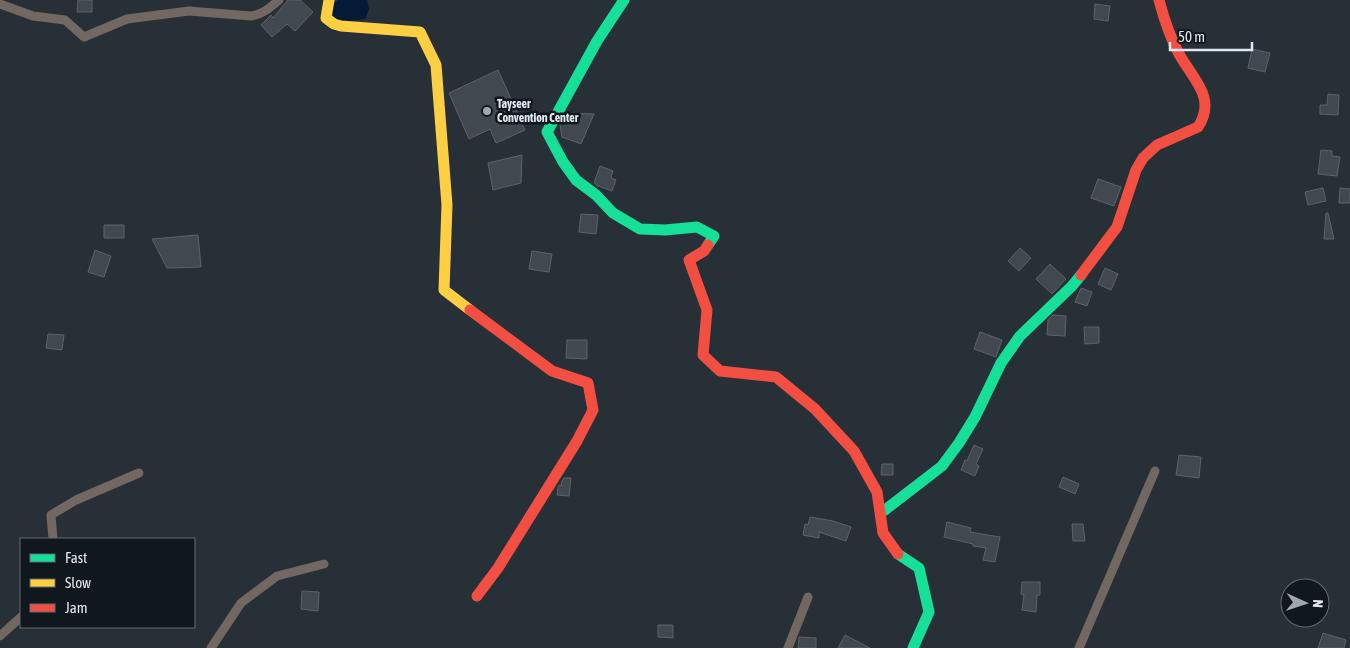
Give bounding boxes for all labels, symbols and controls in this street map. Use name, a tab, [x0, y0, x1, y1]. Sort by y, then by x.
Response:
scale bar	[1170, 20, 1252, 52]
text: 50 m	[1178, 28, 1205, 45]
place label: Tayseer Convention Center	[497, 97, 579, 125]
marker: Tayseer Convention Center	[481, 105, 493, 117]
legend	[20, 538, 195, 628]
text: Fast	[65, 549, 87, 566]
text: Slow	[65, 574, 91, 591]
north arrow	[1280, 578, 1330, 628]
text: Jam	[65, 599, 88, 616]
text: N	[1310, 599, 1326, 608]

